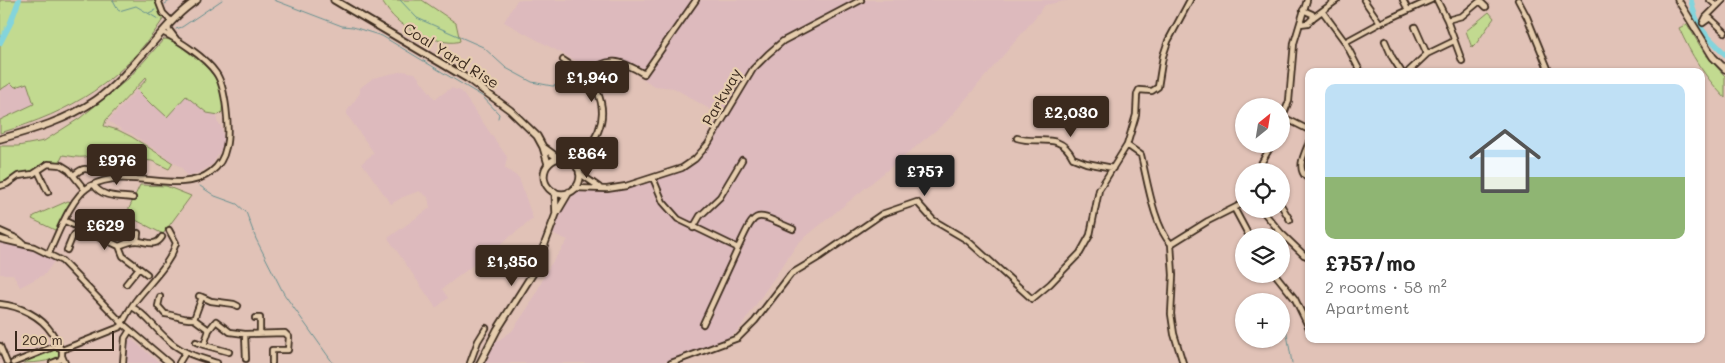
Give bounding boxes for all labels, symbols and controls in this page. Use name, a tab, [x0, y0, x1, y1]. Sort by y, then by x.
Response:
street label: Coal Yard Rise	[400, 18, 503, 93]
pin: £1,940	[551, 61, 633, 103]
street label: Parkway	[697, 64, 746, 129]
text: £1,940	[566, 66, 618, 87]
pin: £2,030	[1030, 96, 1112, 138]
north arrow	[1235, 98, 1290, 152]
map controls	[1235, 98, 1290, 348]
text: £2,030	[1044, 101, 1098, 122]
icon: home	[1460, 116, 1550, 206]
pin: £864	[557, 136, 617, 179]
text: £864	[567, 142, 607, 163]
pin: £976	[87, 144, 147, 186]
text: £976	[98, 149, 136, 170]
pin: £757	[895, 154, 955, 197]
text: £757	[906, 160, 944, 181]
button: locate	[1235, 163, 1290, 218]
pin: £629	[75, 208, 135, 251]
text: £629	[86, 214, 124, 235]
button: layers	[1235, 228, 1290, 283]
pin: £1,350	[471, 244, 553, 287]
text: £757/mo	[1325, 249, 1415, 276]
text: £1,350	[486, 250, 538, 271]
text: 2 rooms · 58 m²	[1325, 276, 1447, 297]
button: +	[1235, 293, 1290, 348]
text: Apartment	[1325, 297, 1410, 318]
scale bar	[15, 328, 114, 351]
text: 200 m	[22, 330, 63, 349]

